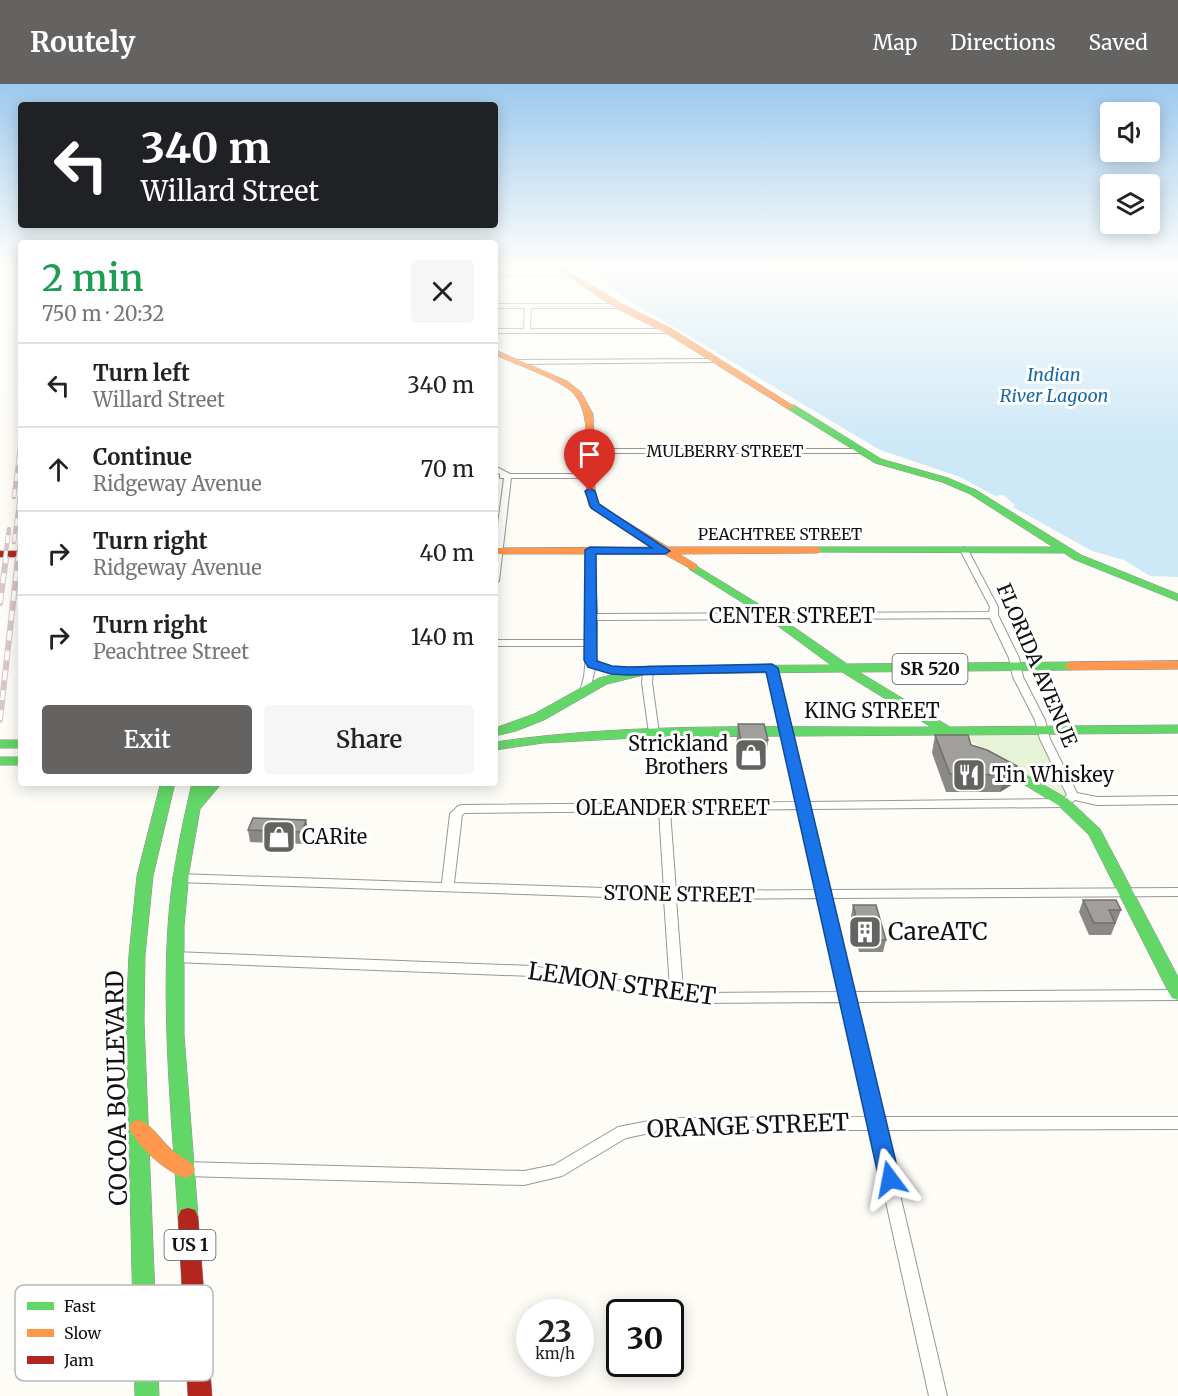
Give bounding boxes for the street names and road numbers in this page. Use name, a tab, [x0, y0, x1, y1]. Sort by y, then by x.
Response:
street label: MULBERRY STREET	[647, 441, 803, 461]
street label: PEACHTREE STREET	[698, 524, 862, 544]
street label: FLORIDA AVENUE	[992, 579, 1083, 751]
street label: CENTER STREET	[709, 603, 875, 628]
road number: SR 520	[892, 654, 968, 684]
street label: KING STREET	[804, 698, 940, 723]
street label: OLEANDER STREET	[576, 795, 770, 820]
street label: STONE STREET	[603, 880, 755, 907]
street label: LEMON STREET	[526, 955, 718, 1012]
street label: COCOA BOULEVARD	[99, 970, 134, 1206]
street label: ORANGE STREET	[646, 1106, 850, 1145]
road number: US 1	[164, 1230, 216, 1260]

